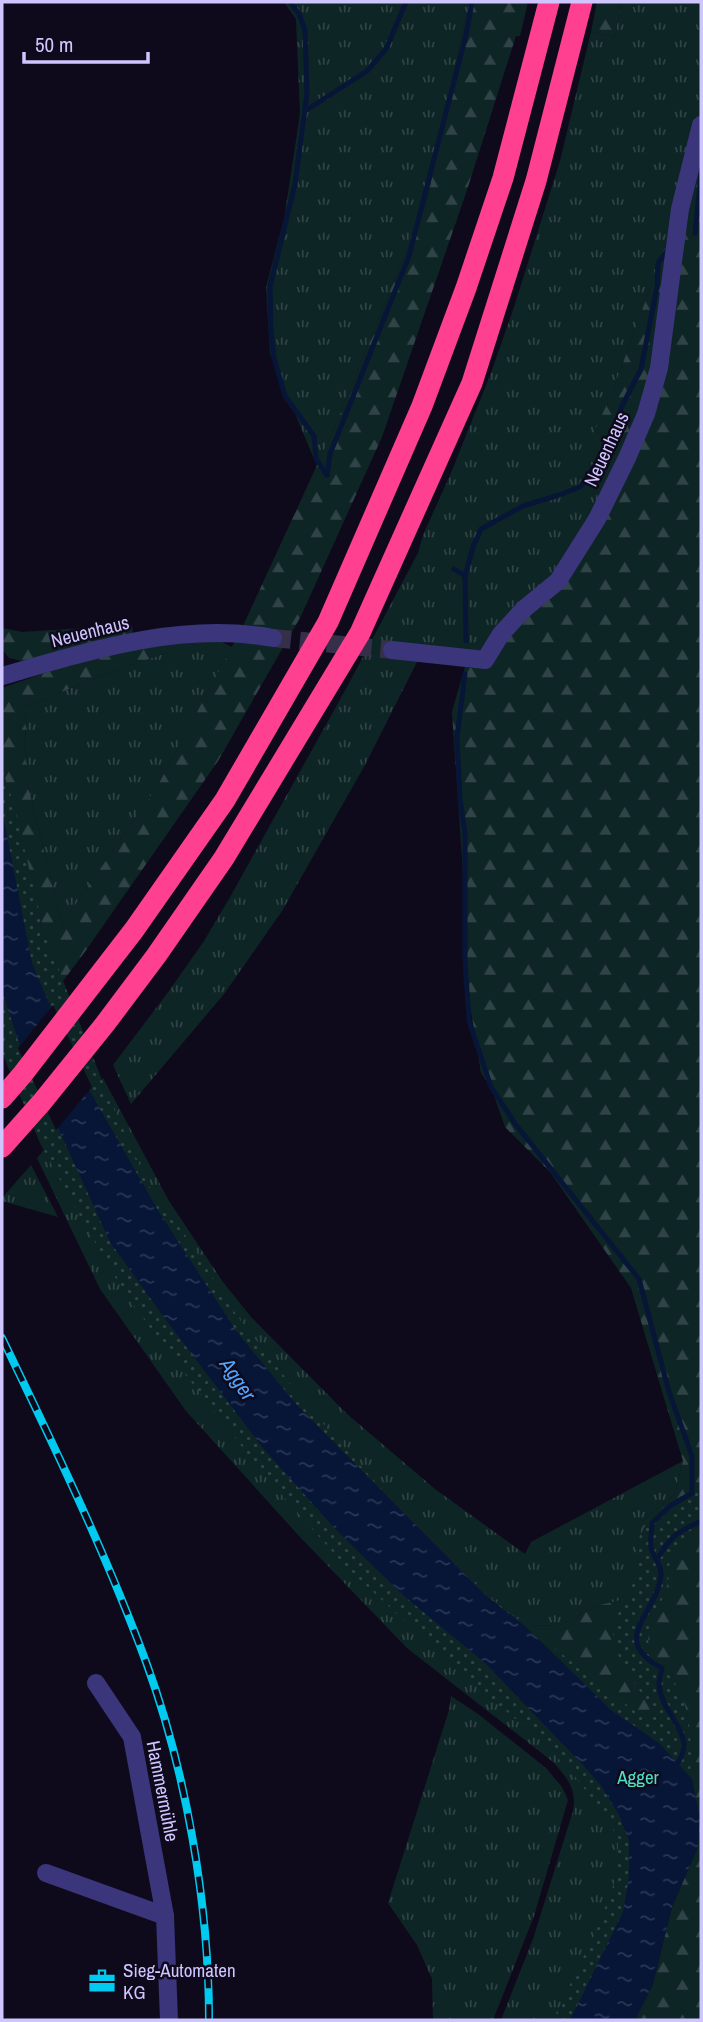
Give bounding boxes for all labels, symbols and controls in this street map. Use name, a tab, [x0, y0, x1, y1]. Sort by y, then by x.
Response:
scale bar	[24, 21, 149, 65]
text: 50 m	[35, 30, 73, 59]
street label: Neuenhaus	[577, 407, 635, 491]
street label: Neuenhaus	[48, 609, 132, 653]
water label: Agger	[213, 1351, 264, 1407]
street label: Hammermühle	[140, 1738, 186, 1844]
park label: Agger	[616, 1764, 660, 1790]
place label: Sieg-Automaten KG	[123, 1957, 236, 2005]
office icon: Sieg-Automaten KG	[87, 1966, 117, 1996]

